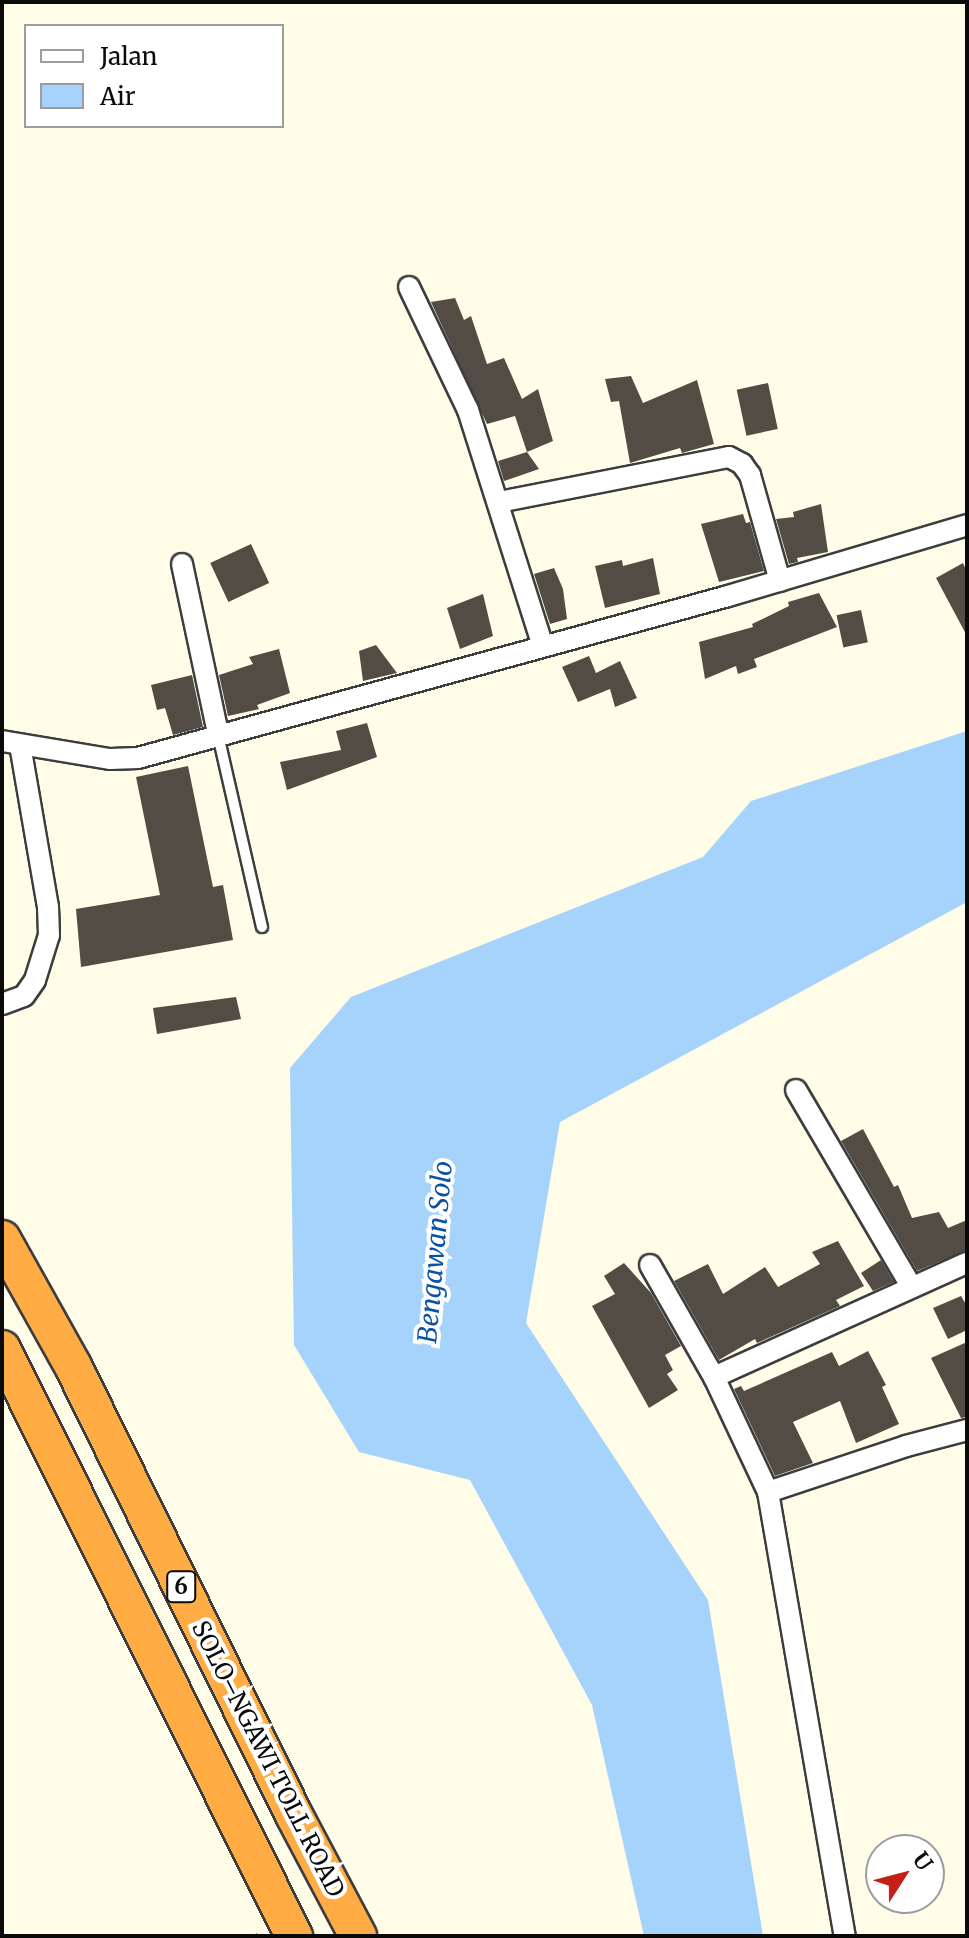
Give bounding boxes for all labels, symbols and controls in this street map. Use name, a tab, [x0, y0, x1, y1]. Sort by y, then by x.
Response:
legend	[24, 24, 284, 128]
text: Jalan	[100, 41, 157, 72]
text: Air	[100, 81, 136, 112]
water label: Bengawan Solo	[411, 1160, 459, 1344]
road number: 6	[165, 1569, 197, 1605]
street label: SOLO–NGAWI TOLL ROAD	[186, 1616, 350, 1902]
north arrow	[865, 1834, 945, 1914]
text: U	[907, 1846, 939, 1876]

